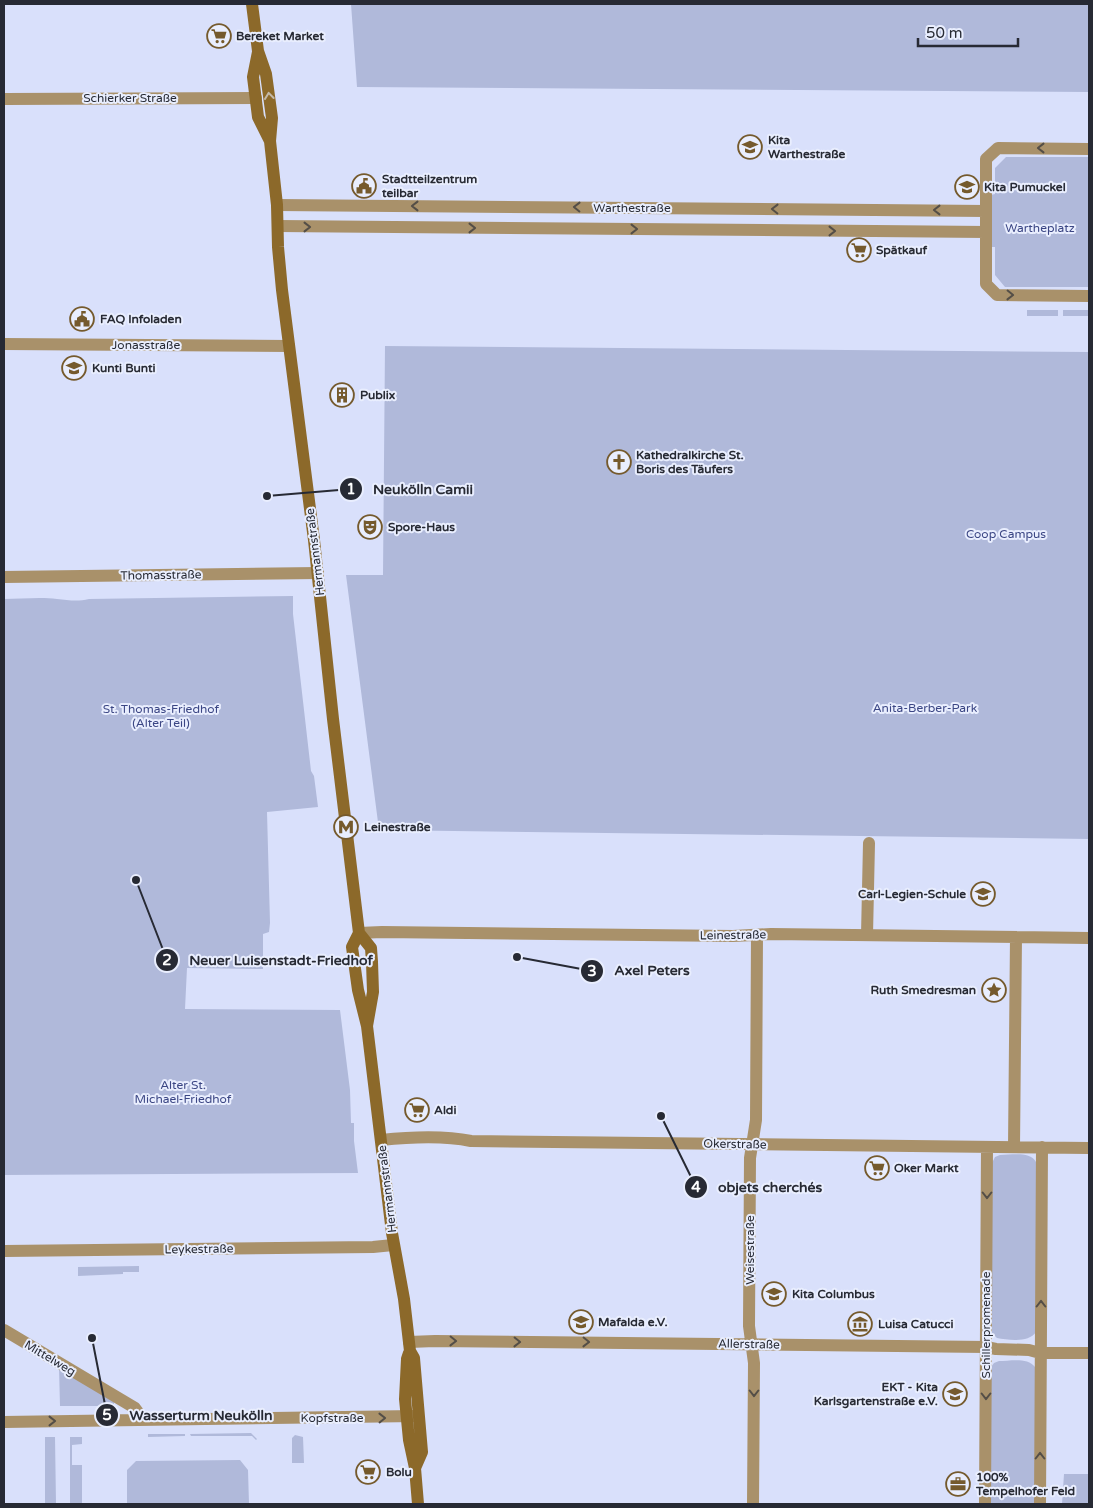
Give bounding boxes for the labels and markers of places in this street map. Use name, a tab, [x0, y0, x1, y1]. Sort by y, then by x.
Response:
supermarket icon: Bereket Market	[206, 23, 232, 49]
place label: Bereket Market	[236, 29, 324, 43]
place label: Kita Warthestraße	[768, 133, 846, 161]
school or university icon: Kita Warthestraße	[737, 134, 763, 160]
place label: Stadtteilzentrum teilbar	[381, 172, 477, 200]
public building icon: Stadtteilzentrum teilbar	[351, 173, 377, 199]
school or university icon: Kita Pumuckel	[954, 174, 980, 200]
place label: Kita Pumuckel	[984, 180, 1066, 194]
supermarket icon: Spätkauf	[846, 237, 872, 263]
place label: Spätkauf	[876, 243, 927, 258]
public building icon: FAQ Infoladen	[69, 306, 95, 332]
place label: FAQ Infoladen	[100, 312, 182, 326]
school or university icon: Kunti Bunti	[61, 355, 87, 381]
place label: Kunti Bunti	[92, 361, 155, 375]
building icon: Publix	[329, 382, 355, 408]
place label: Publix	[360, 388, 396, 402]
place label: Kathedralkirche St. Boris des Täufers	[636, 448, 744, 476]
church icon: Kathedralkirche St. Boris des Täufers	[606, 449, 632, 475]
callout: Neukölln Camii	[338, 475, 483, 504]
theatre icon: Spore-Haus	[357, 514, 383, 540]
place label: Spore-Haus	[388, 520, 455, 535]
metro station icon: Leinestraße	[333, 814, 359, 840]
place label: Leinestraße	[364, 820, 431, 834]
school or university icon: Carl-Legien-Schule	[970, 881, 996, 907]
place label: Carl-Legien-Schule	[858, 887, 966, 902]
callout: Neuer Luisenstadt-Friedhof	[155, 946, 383, 975]
callout: Axel Peters	[579, 956, 699, 985]
place icon: Ruth Smedresman	[981, 977, 1007, 1003]
place label: Ruth Smedresman	[870, 983, 976, 997]
supermarket icon: Aldi	[404, 1097, 430, 1123]
place label: Aldi	[434, 1103, 456, 1117]
supermarket icon: Oker Markt	[864, 1155, 890, 1181]
place label: Oker Markt	[894, 1161, 959, 1175]
callout: objets cherchés	[683, 1172, 833, 1201]
school or university icon: Kita Columbus	[761, 1281, 787, 1307]
place label: Kita Columbus	[792, 1287, 875, 1301]
school or university icon: Mafalda e.V.	[568, 1309, 594, 1335]
museum icon: Luisa Catucci	[847, 1311, 873, 1337]
place label: Mafalda e.V.	[598, 1315, 668, 1329]
place label: Luisa Catucci	[878, 1317, 953, 1331]
place label: EKT - Kita Karlsgartenstraße e.V.	[814, 1380, 938, 1409]
school or university icon: EKT - Kita Karlsgartenstraße e.V.	[942, 1381, 968, 1407]
callout: Wasserturm Neukölln	[95, 1401, 283, 1430]
supermarket icon: Bolu	[355, 1459, 381, 1485]
place label: Bolu	[386, 1465, 412, 1479]
place label: 100% Tempelhofer Feld	[975, 1470, 1075, 1499]
office icon: 100% Tempelhofer Feld	[945, 1471, 971, 1497]

